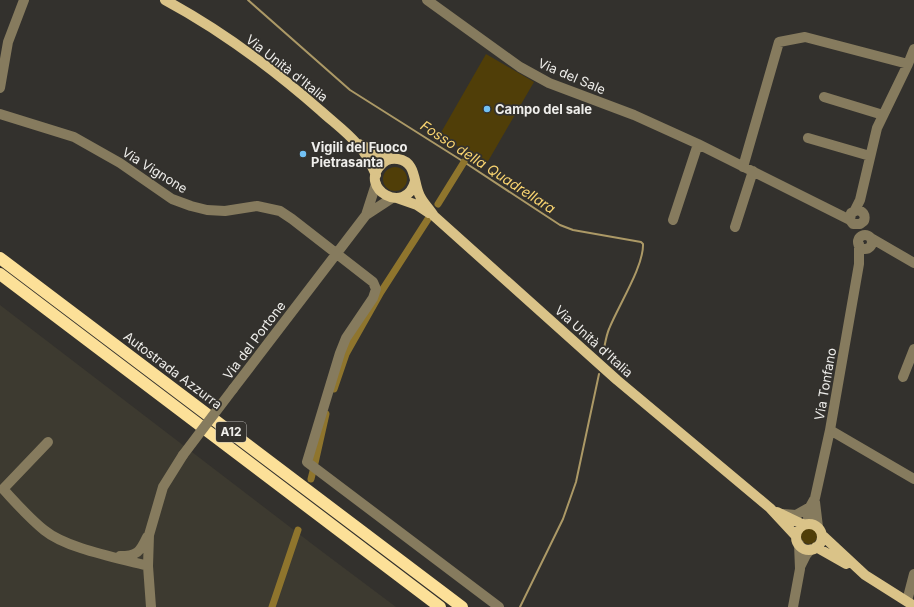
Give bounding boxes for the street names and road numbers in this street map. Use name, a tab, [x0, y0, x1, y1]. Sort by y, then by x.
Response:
street label: Via Unità d'Italia	[243, 31, 331, 105]
street label: Via del Sale	[536, 55, 608, 97]
street label: Via Vignone	[119, 144, 191, 196]
street label: Via del Portone	[219, 298, 289, 382]
street label: Via Unità d'Italia	[552, 302, 636, 380]
street label: Autostrada Azzurra	[121, 328, 225, 412]
street label: Via Tonfano	[811, 346, 839, 421]
road number: A12	[216, 422, 246, 442]

